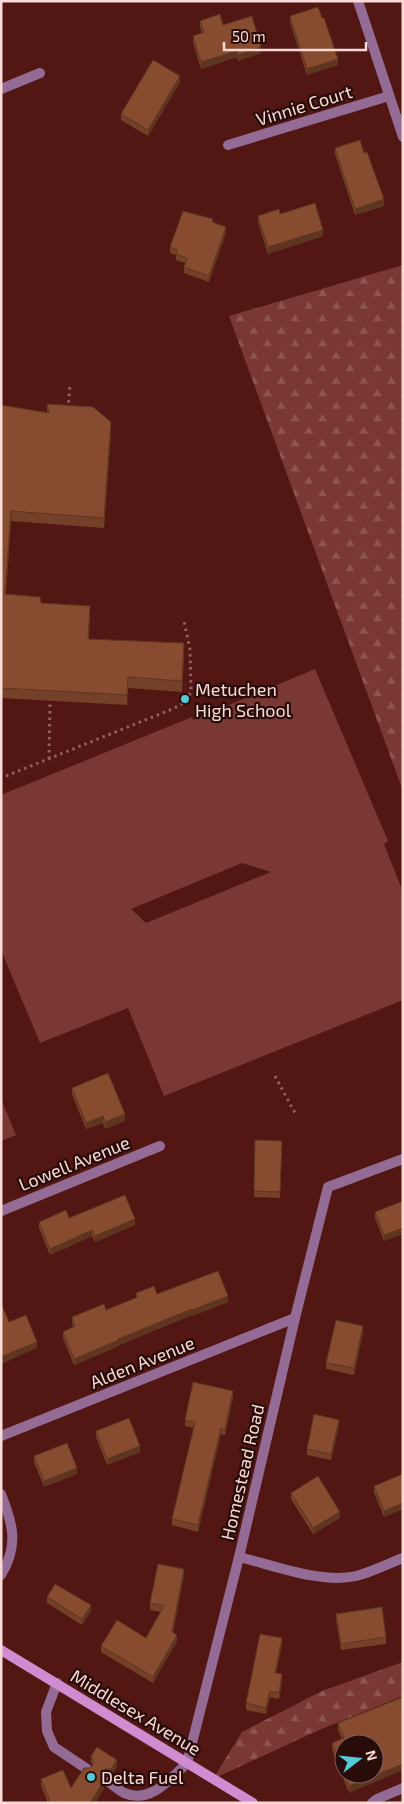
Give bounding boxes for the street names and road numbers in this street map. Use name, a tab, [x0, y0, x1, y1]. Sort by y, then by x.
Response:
street label: Vinnie Court	[253, 80, 355, 130]
street label: Lowell Avenue	[15, 1131, 133, 1195]
street label: Alden Avenue	[86, 1331, 198, 1393]
street label: Homestead Road	[216, 1402, 268, 1542]
street label: Middlesex Avenue	[67, 1664, 205, 1760]

